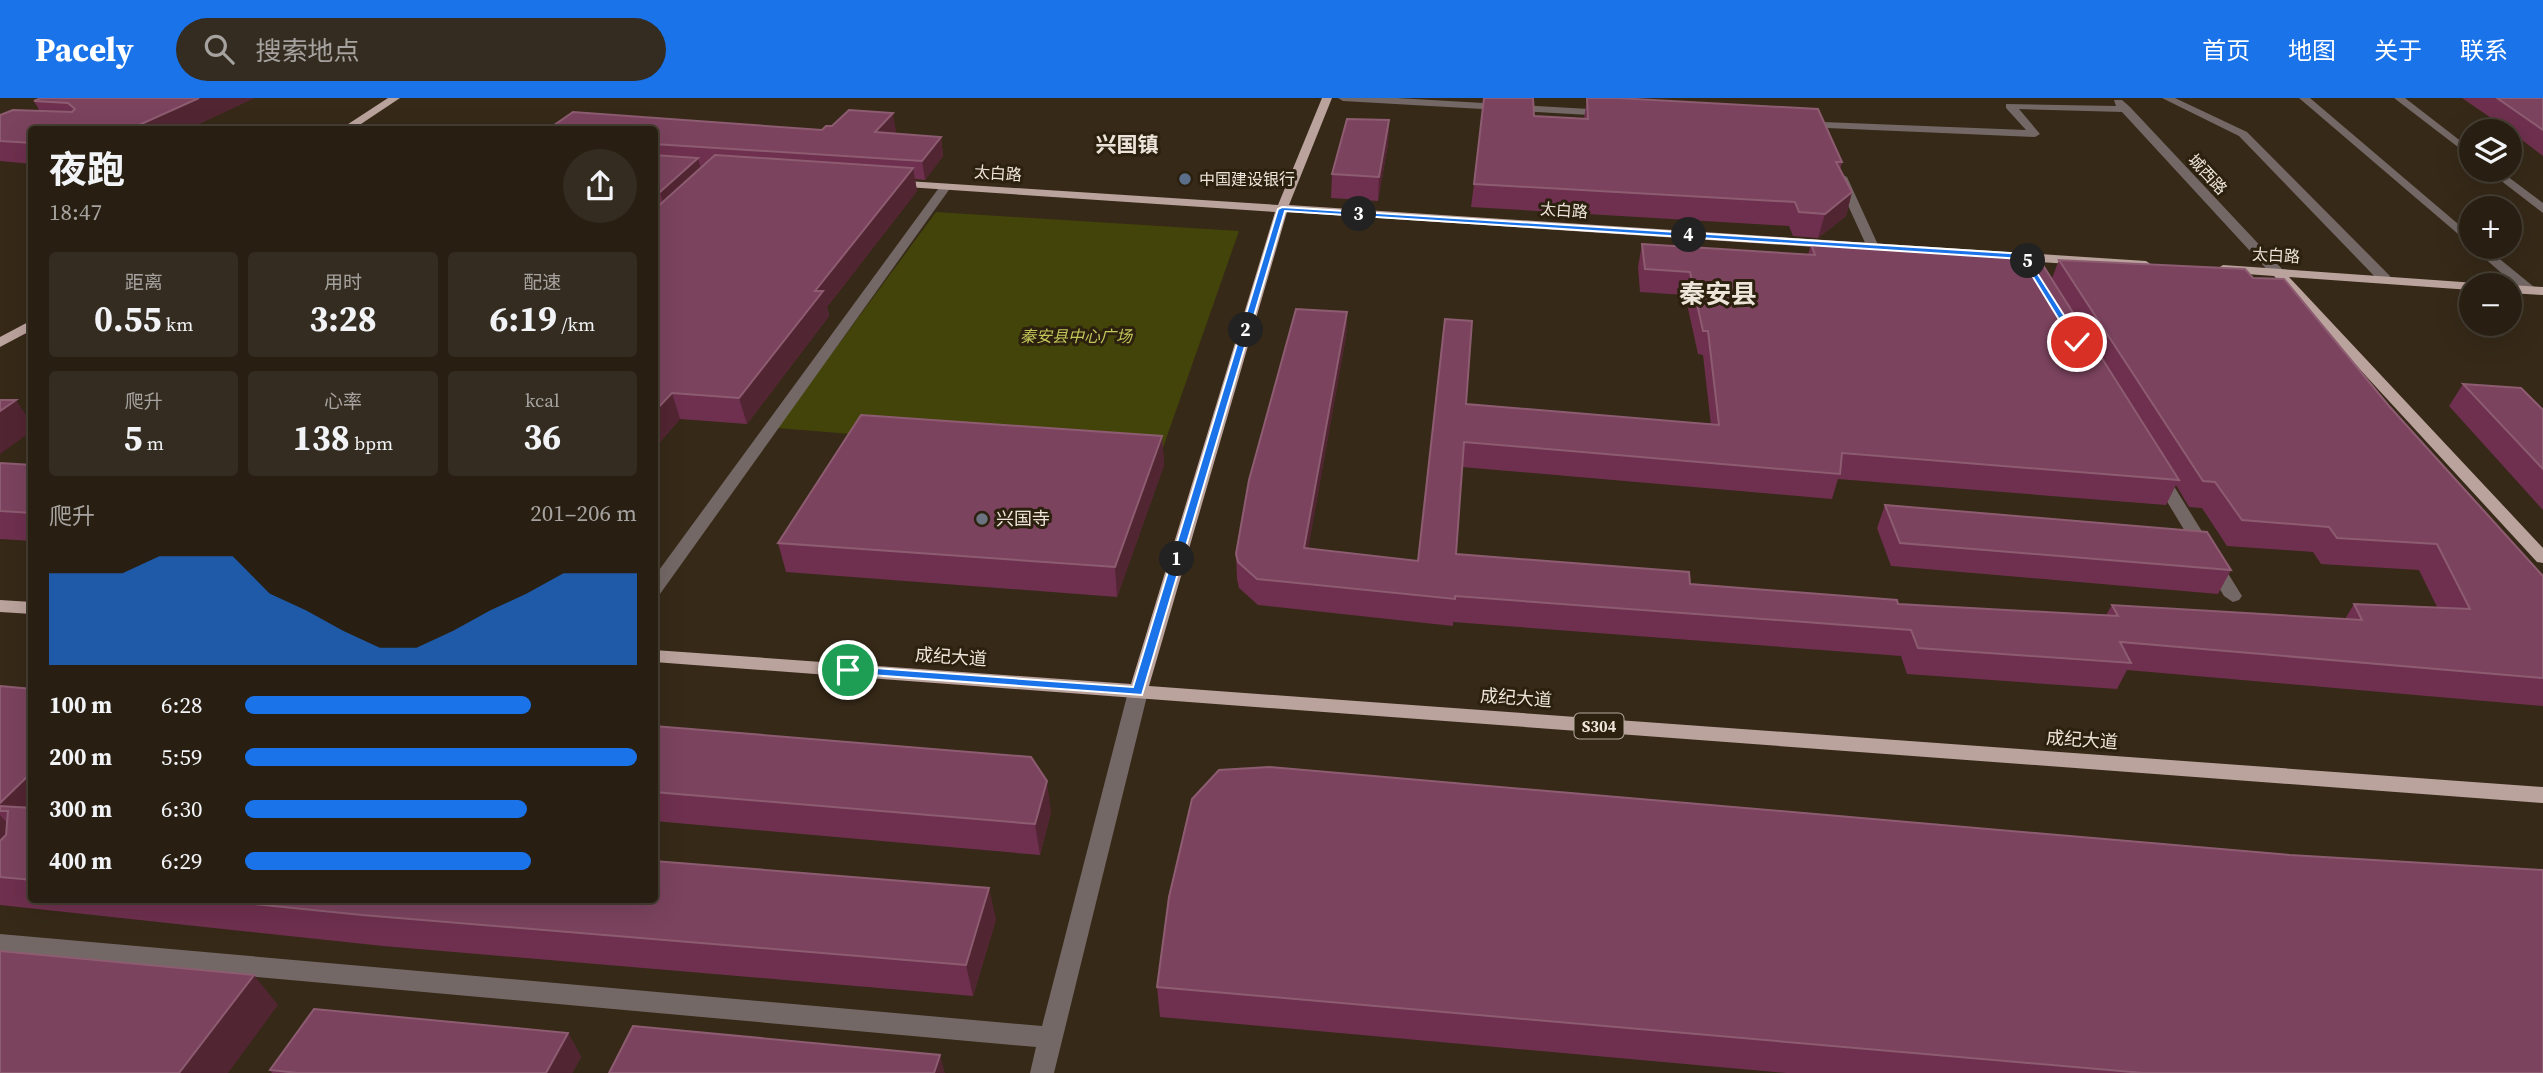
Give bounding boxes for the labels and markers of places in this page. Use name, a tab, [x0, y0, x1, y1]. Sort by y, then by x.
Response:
place label: 中国建设银行	[1199, 168, 1295, 190]
marker: 中国建设银行	[1177, 171, 1193, 187]
pin: 3	[1342, 197, 1376, 232]
pin: 4	[1672, 218, 1706, 252]
pin: 5	[2010, 244, 2046, 278]
pin	[2047, 312, 2107, 372]
pin: 2	[1228, 313, 1264, 348]
place label: 兴国寺	[996, 506, 1050, 531]
marker: 兴国寺	[974, 511, 990, 527]
pin: 1	[1160, 542, 1194, 576]
pin	[818, 640, 878, 700]

